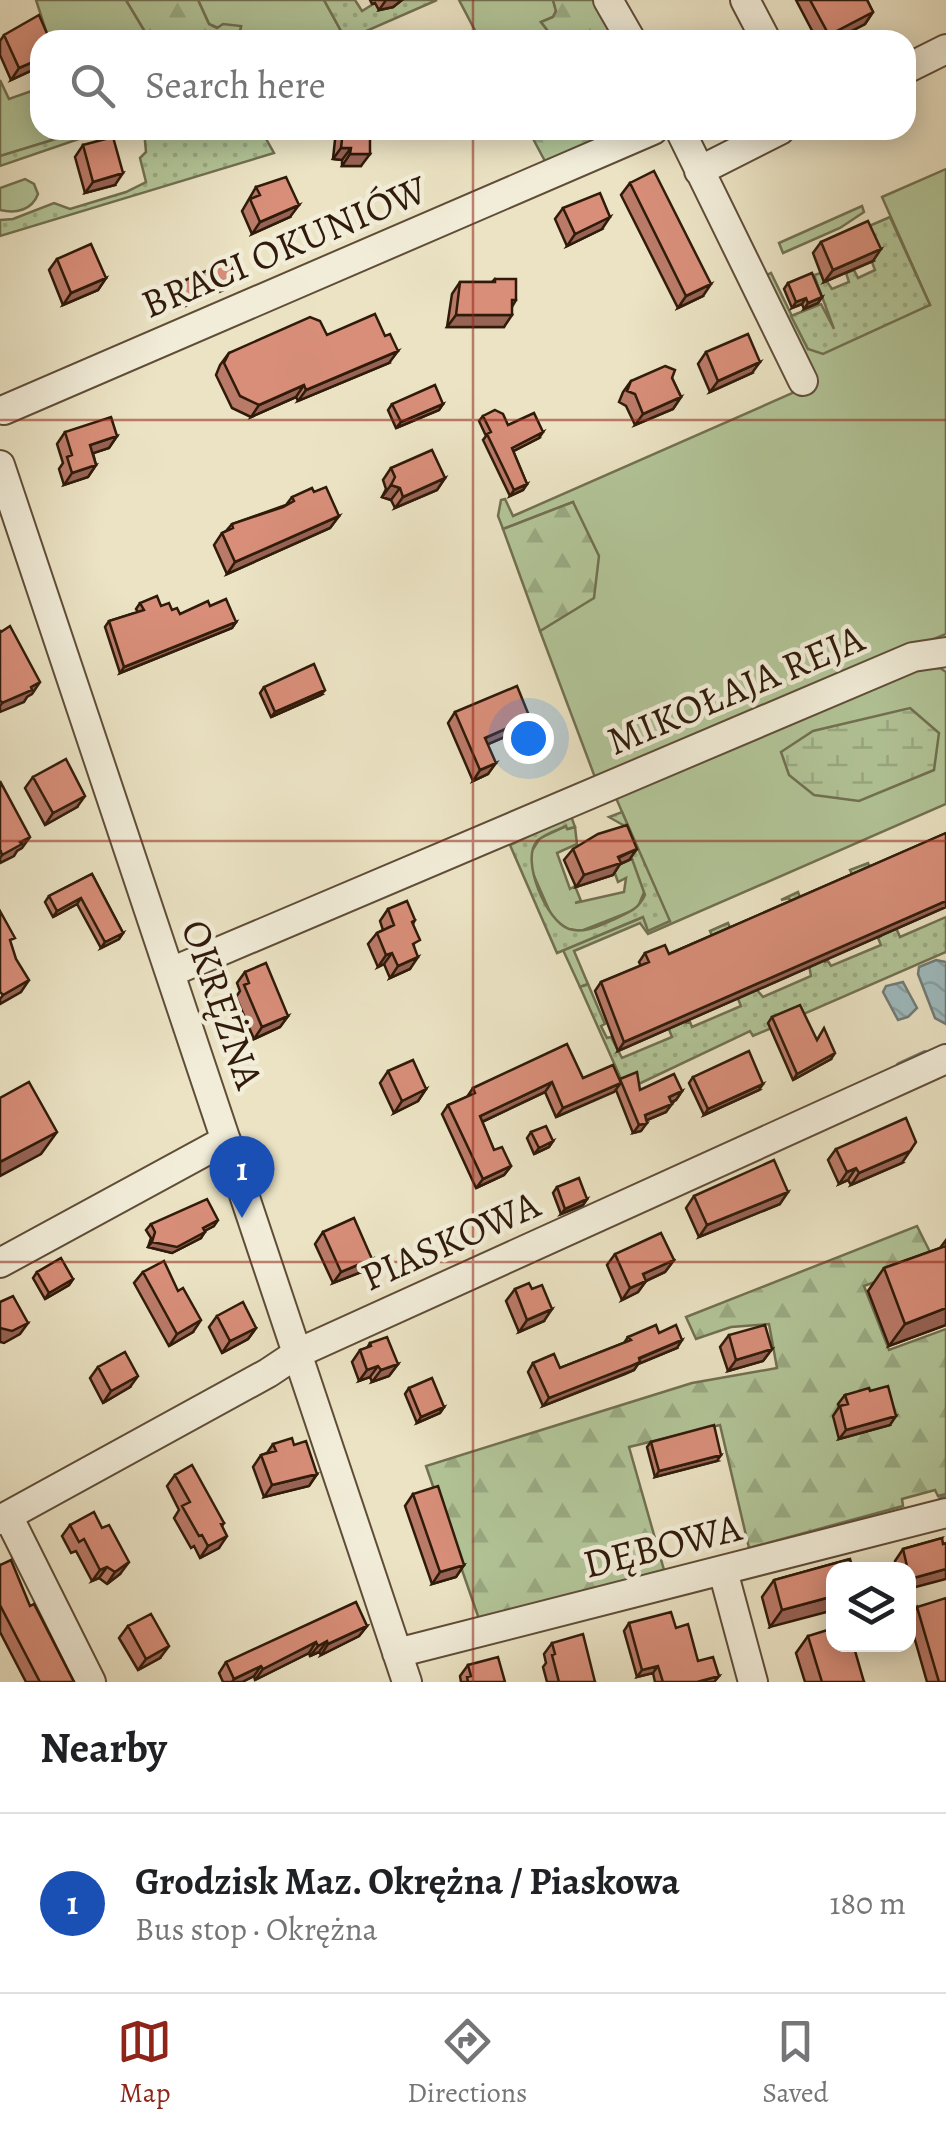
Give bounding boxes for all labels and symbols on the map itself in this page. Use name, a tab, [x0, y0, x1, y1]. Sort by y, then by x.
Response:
street label: BRACI OKUNIÓW	[133, 161, 436, 331]
street label: MIKOŁAJA REJA	[598, 610, 873, 768]
your location	[503, 713, 554, 764]
street label: OKRĘŻNA	[168, 912, 277, 1097]
pin: 1	[210, 1136, 274, 1218]
street label: PIASKOWA	[352, 1176, 549, 1304]
street label: DĘBOWA	[577, 1499, 748, 1592]

